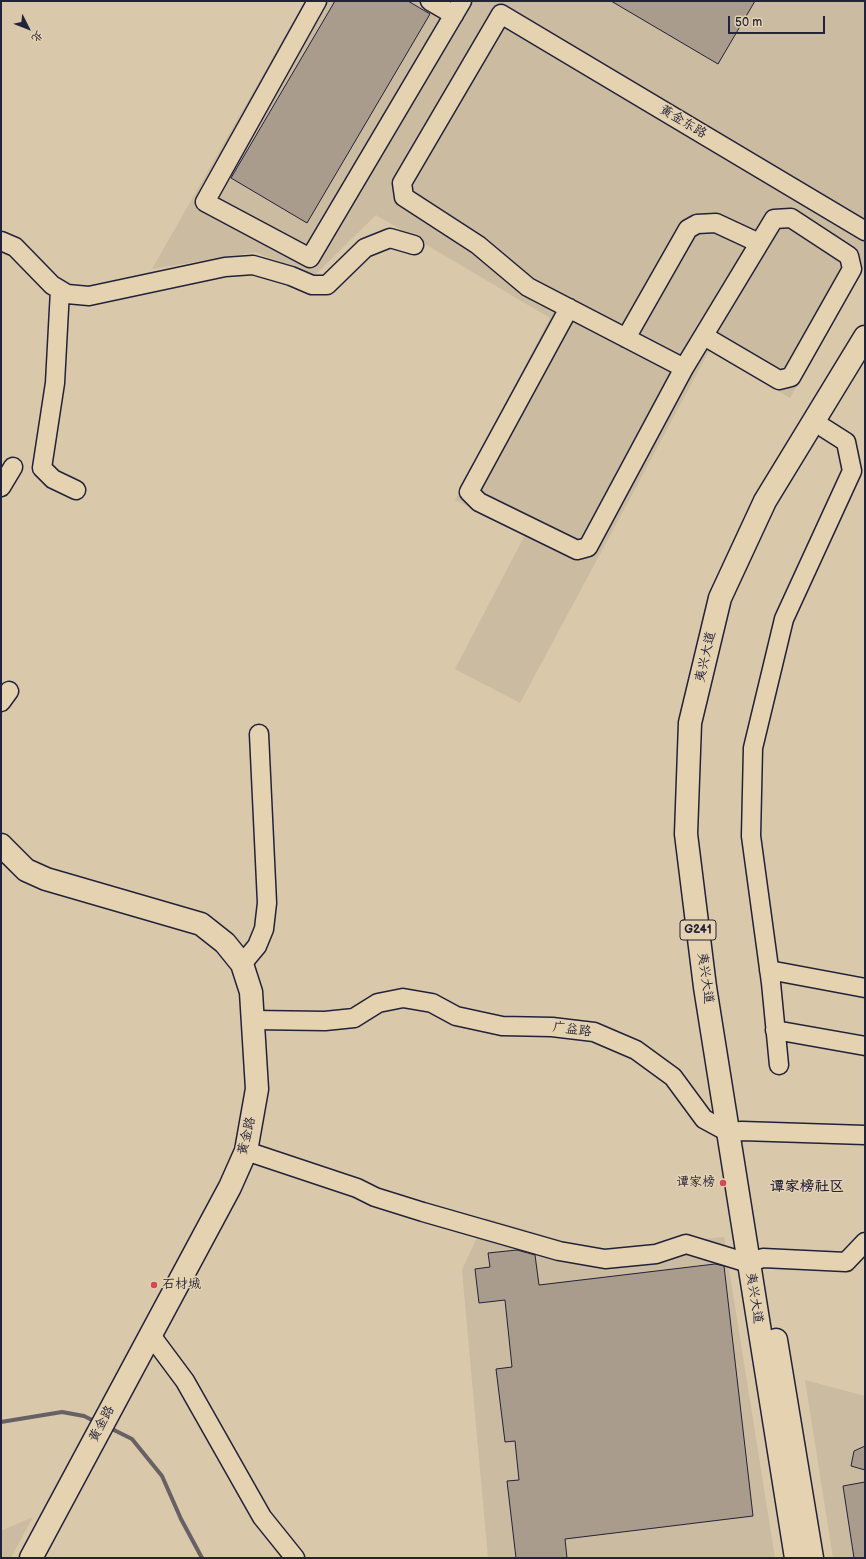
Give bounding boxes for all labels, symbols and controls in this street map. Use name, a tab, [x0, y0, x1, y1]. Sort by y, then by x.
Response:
north arrow	[8, 8, 48, 48]
scale bar	[730, 8, 827, 34]
text: 50 m	[735, 15, 762, 30]
text: 北	[29, 28, 46, 45]
street label: 黄金东路	[657, 102, 709, 142]
street label: 夷兴大道	[693, 630, 719, 684]
road number: G241	[680, 920, 716, 940]
street label: 夷兴大道	[694, 951, 716, 1005]
street label: 广益路	[552, 1020, 592, 1040]
street label: 黄金路	[235, 1115, 259, 1157]
place label: 谭家榜	[676, 1175, 715, 1191]
marker: 谭家榜	[718, 1178, 728, 1188]
district label: 谭家榜社区	[770, 1178, 844, 1196]
street label: 夷兴大道	[742, 1271, 766, 1325]
place label: 石材城	[162, 1277, 201, 1293]
marker: 石材城	[149, 1280, 159, 1290]
street label: 黄金路	[86, 1403, 118, 1445]

